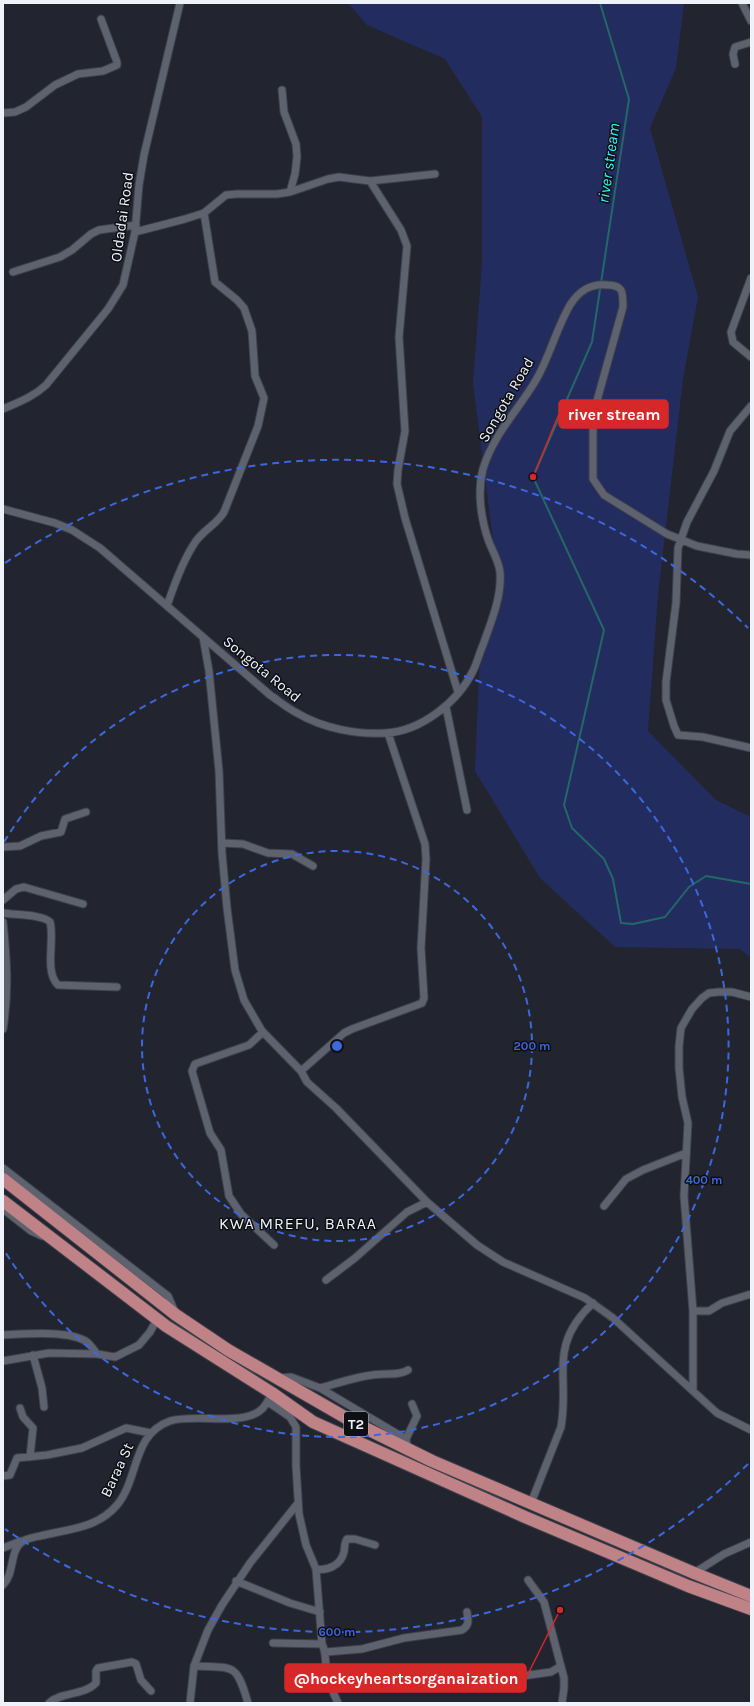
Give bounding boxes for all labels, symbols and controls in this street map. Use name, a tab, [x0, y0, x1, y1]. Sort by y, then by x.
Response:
water label: river stream	[593, 122, 624, 204]
street label: Oldadai Road	[107, 171, 137, 263]
street label: Songota Road	[474, 354, 538, 446]
callout: river stream	[559, 400, 668, 428]
text: river stream	[568, 405, 660, 424]
street label: Songota Road	[219, 632, 305, 706]
centre of rings	[330, 1039, 344, 1053]
text: 200 m	[514, 1039, 550, 1053]
text: 400 m	[686, 1173, 722, 1187]
district label: KWA MREFU, BARAA	[219, 1214, 377, 1233]
road number: T2	[344, 1412, 368, 1436]
street label: Baraa St	[97, 1440, 138, 1500]
text: 600 m	[319, 1625, 355, 1639]
callout: @hockeyheartsorganaization	[285, 1664, 526, 1692]
text: @hockeyheartsorganaization	[293, 1669, 519, 1688]

